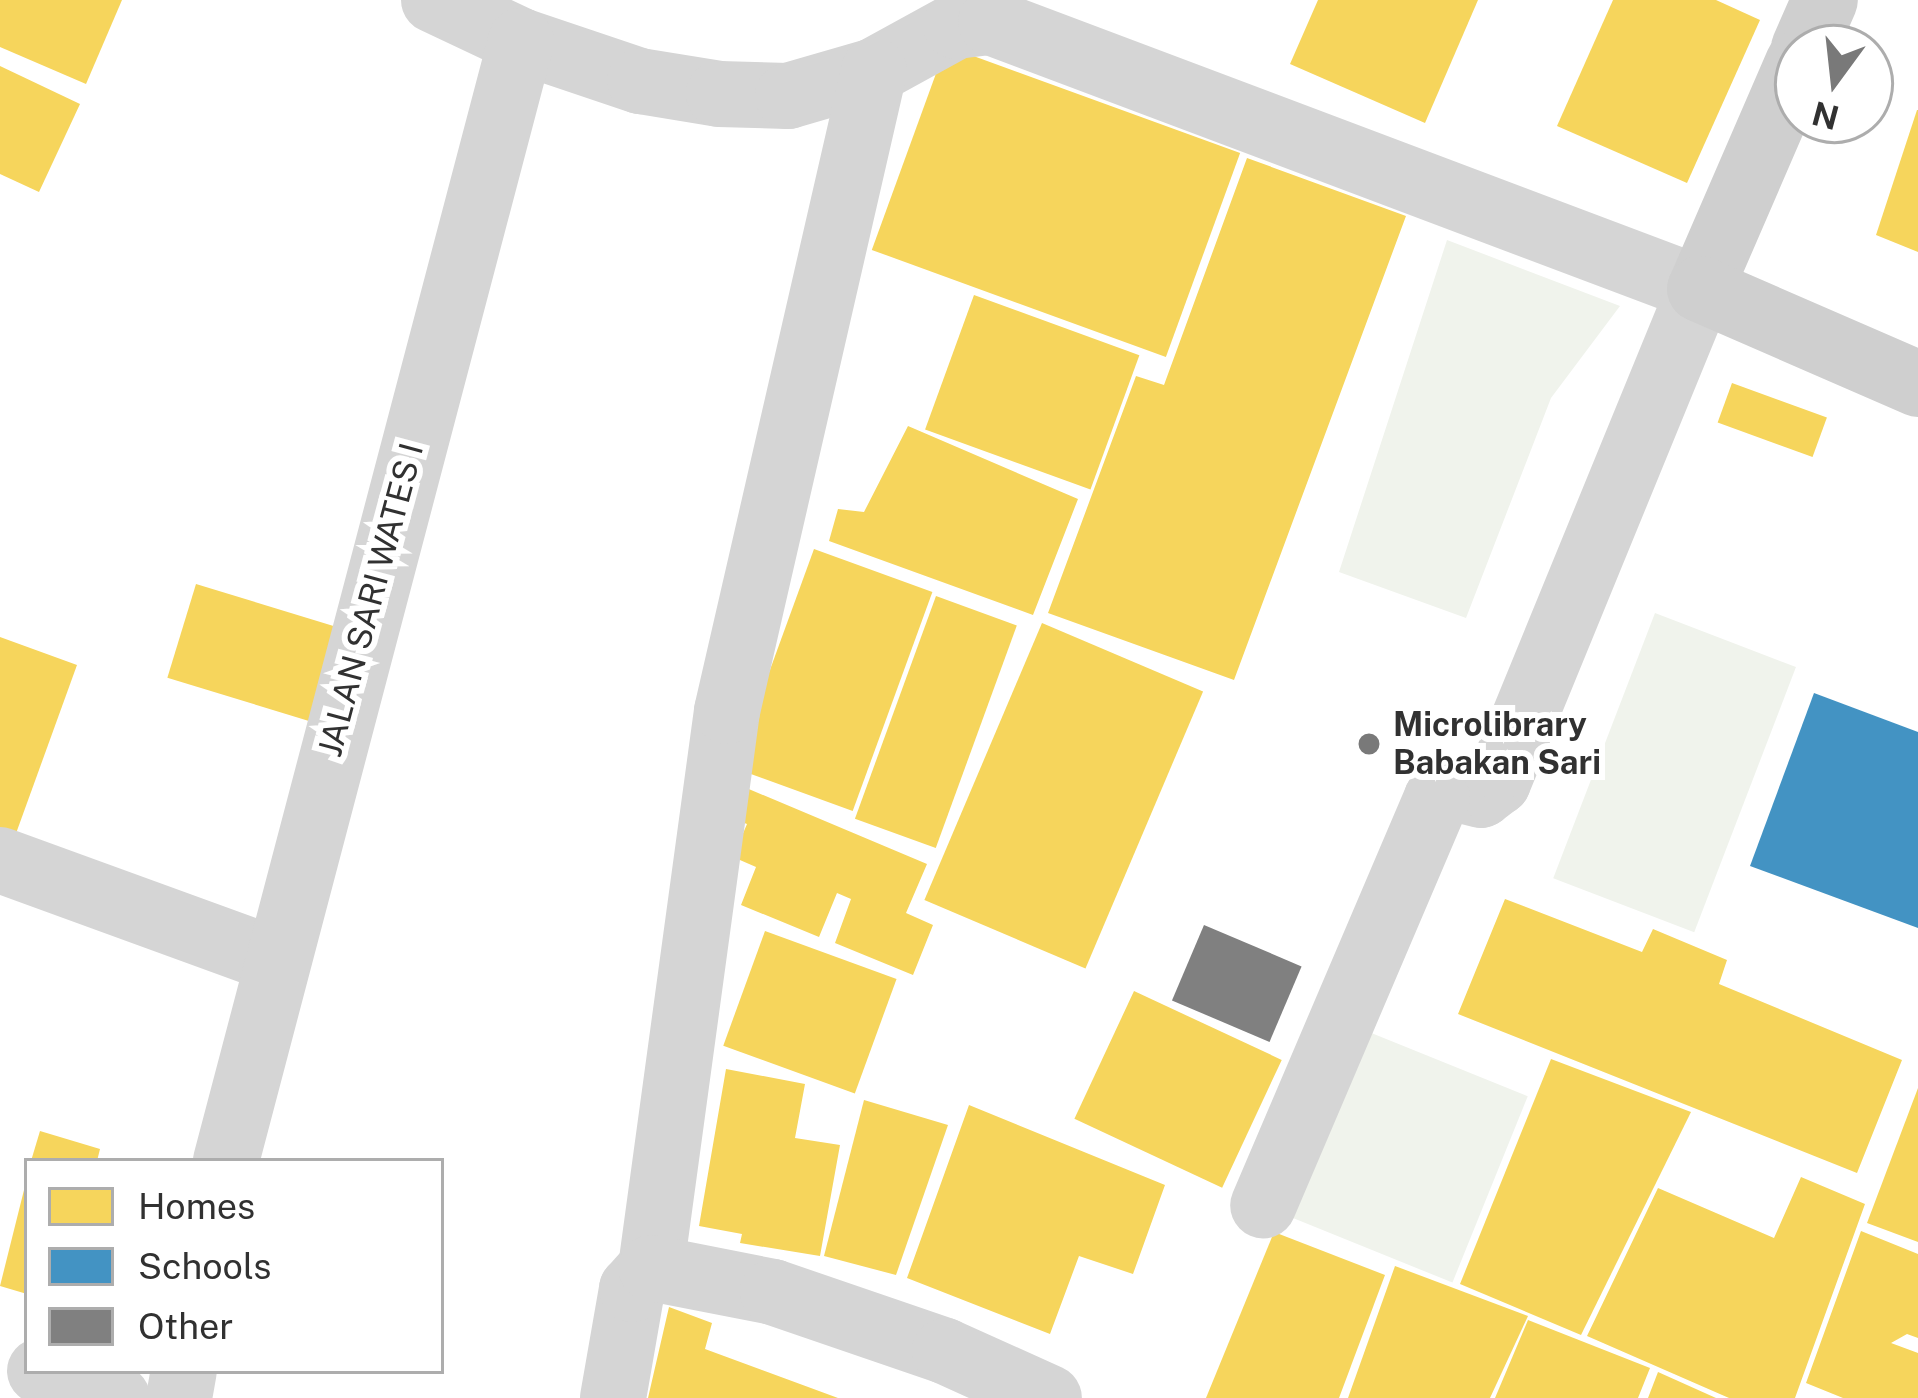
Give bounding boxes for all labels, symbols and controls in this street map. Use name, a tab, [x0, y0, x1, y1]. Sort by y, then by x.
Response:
north arrow	[1774, 24, 1894, 144]
text: N	[1808, 94, 1843, 138]
street label: JALAN SARI WATES I	[310, 439, 432, 761]
place label: Microlibrary Babakan Sari	[1393, 705, 1601, 783]
marker: Microlibrary Babakan Sari	[1356, 731, 1382, 757]
legend	[24, 1158, 444, 1374]
text: Homes	[138, 1185, 255, 1227]
text: Schools	[138, 1245, 272, 1287]
text: Other	[138, 1305, 233, 1347]

